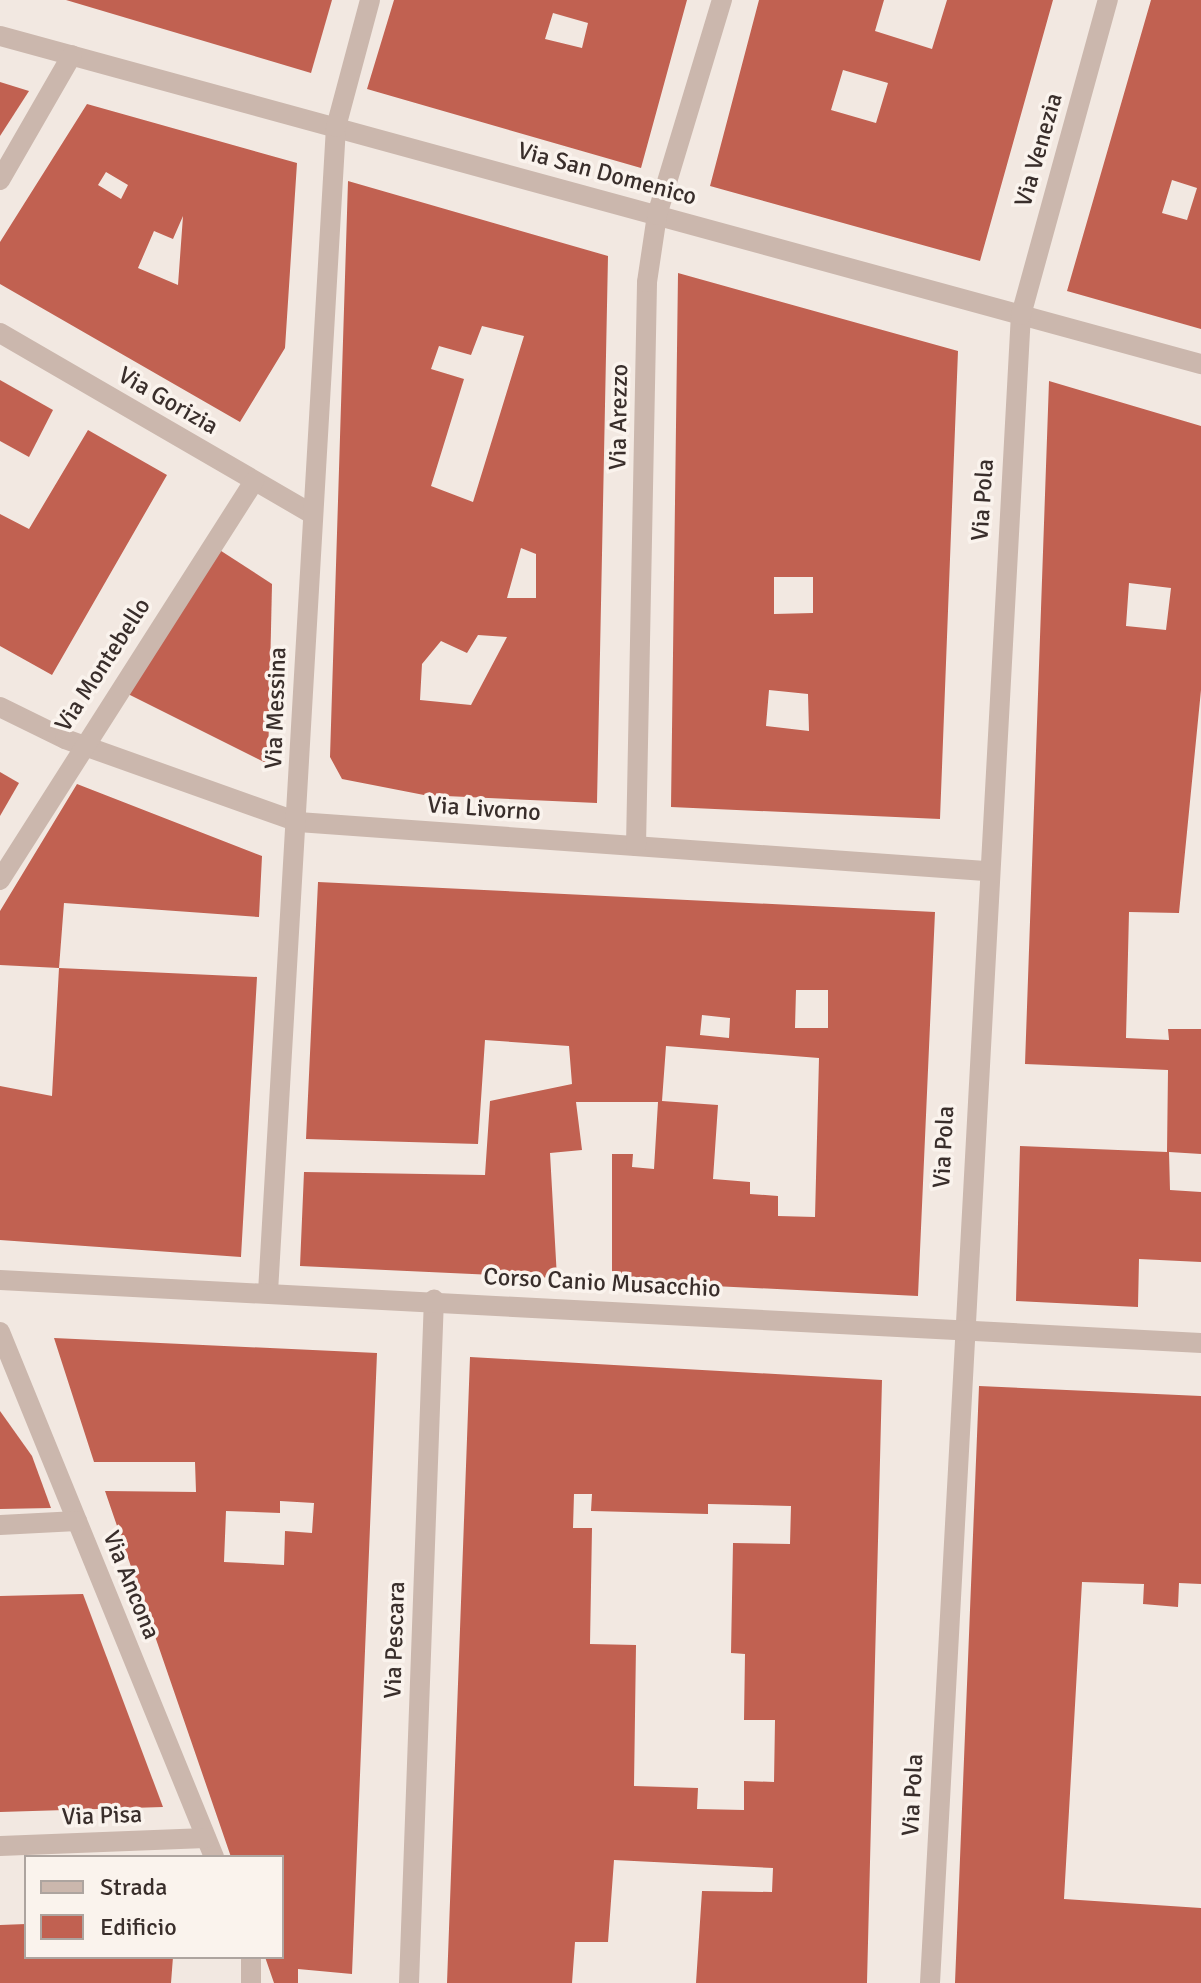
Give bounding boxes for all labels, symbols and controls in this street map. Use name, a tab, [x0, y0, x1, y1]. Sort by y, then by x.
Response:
street label: Via Venezia	[1009, 90, 1069, 210]
street label: Via San Domenico	[514, 136, 700, 212]
street label: Via Gorizia	[113, 361, 223, 441]
street label: Via Arezzo	[604, 364, 634, 470]
street label: Via Pola	[966, 458, 1000, 542]
street label: Via Montebello	[49, 593, 157, 737]
street label: Via Messina	[259, 647, 293, 769]
street label: Via Livorno	[426, 791, 542, 827]
street label: Via Pola	[927, 1105, 961, 1189]
street label: Corso Canio Musacchio	[483, 1262, 721, 1304]
street label: Via Ancona	[96, 1527, 166, 1643]
street label: Via Pescara	[379, 1581, 411, 1699]
street label: Via Pola	[896, 1753, 930, 1837]
street label: Via Pisa	[61, 1800, 143, 1832]
legend	[24, 1855, 284, 1959]
text: Strada	[100, 1872, 167, 1902]
text: Edificio	[100, 1912, 177, 1942]

